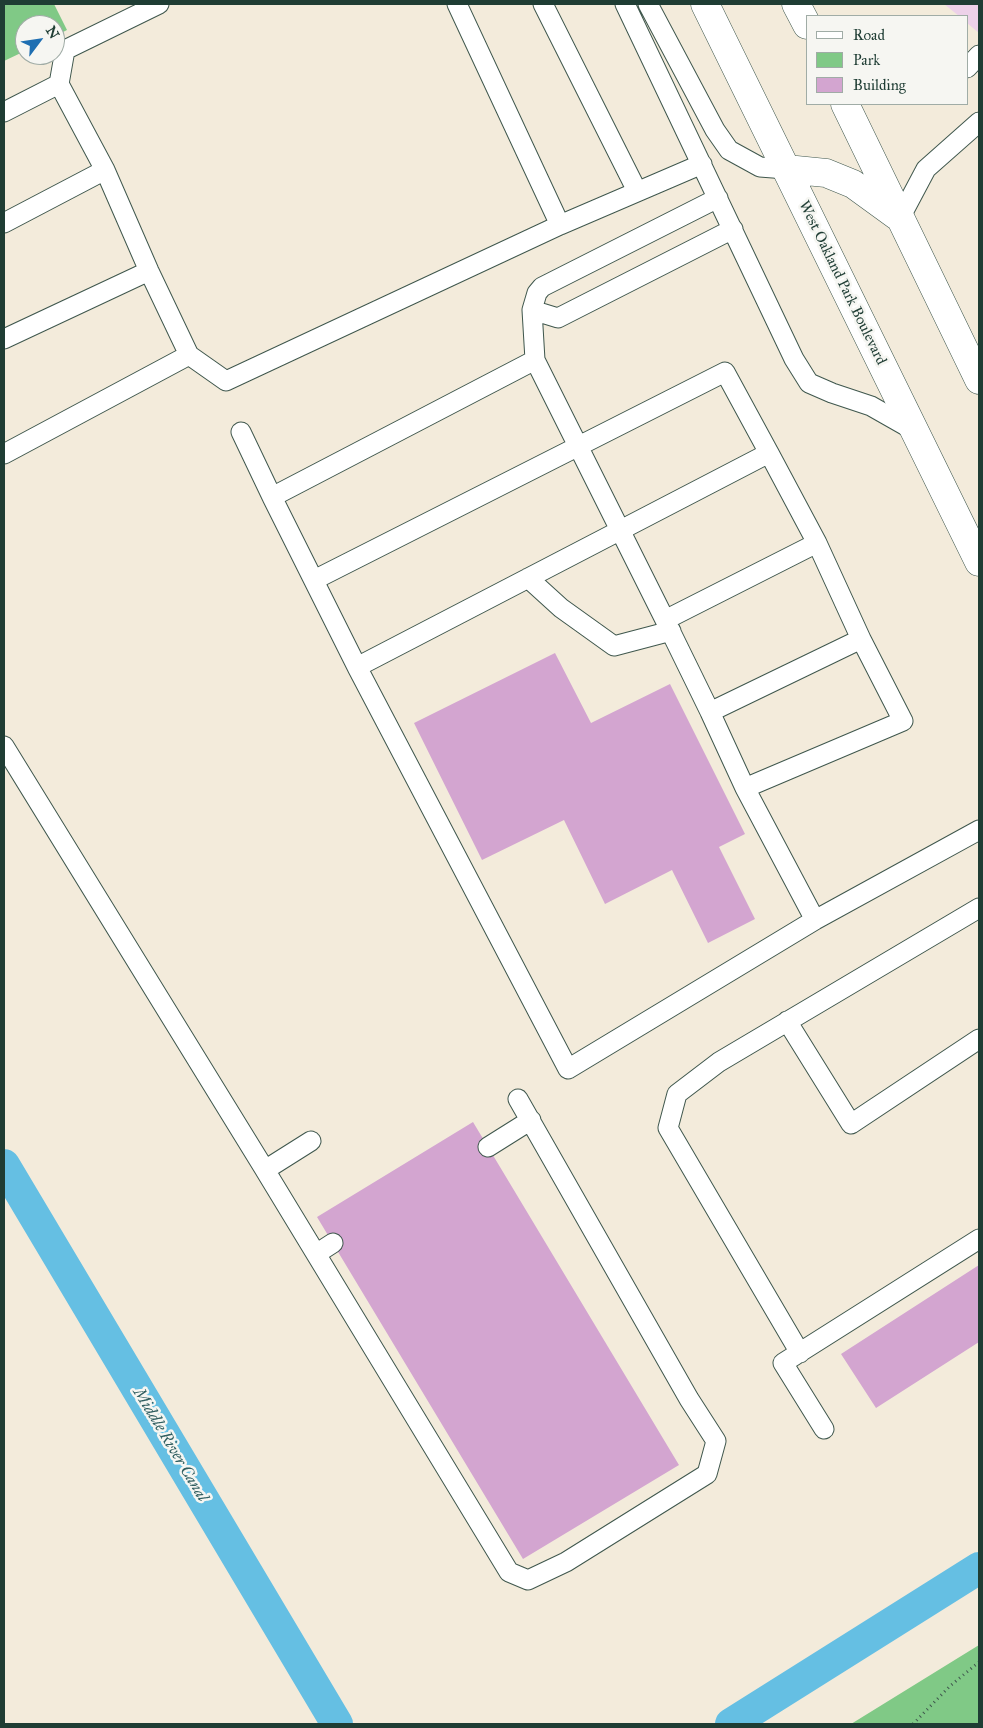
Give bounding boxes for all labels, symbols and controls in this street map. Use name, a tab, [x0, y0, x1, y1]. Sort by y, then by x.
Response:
north arrow	[15, 15, 65, 65]
legend	[806, 15, 968, 105]
text: N	[42, 23, 63, 42]
text: Road	[853, 26, 885, 44]
text: Park	[853, 51, 880, 69]
text: Building	[853, 76, 906, 94]
street label: West Oakland Park Boulevard	[794, 198, 890, 368]
water label: Middle River Canal	[129, 1385, 211, 1505]

